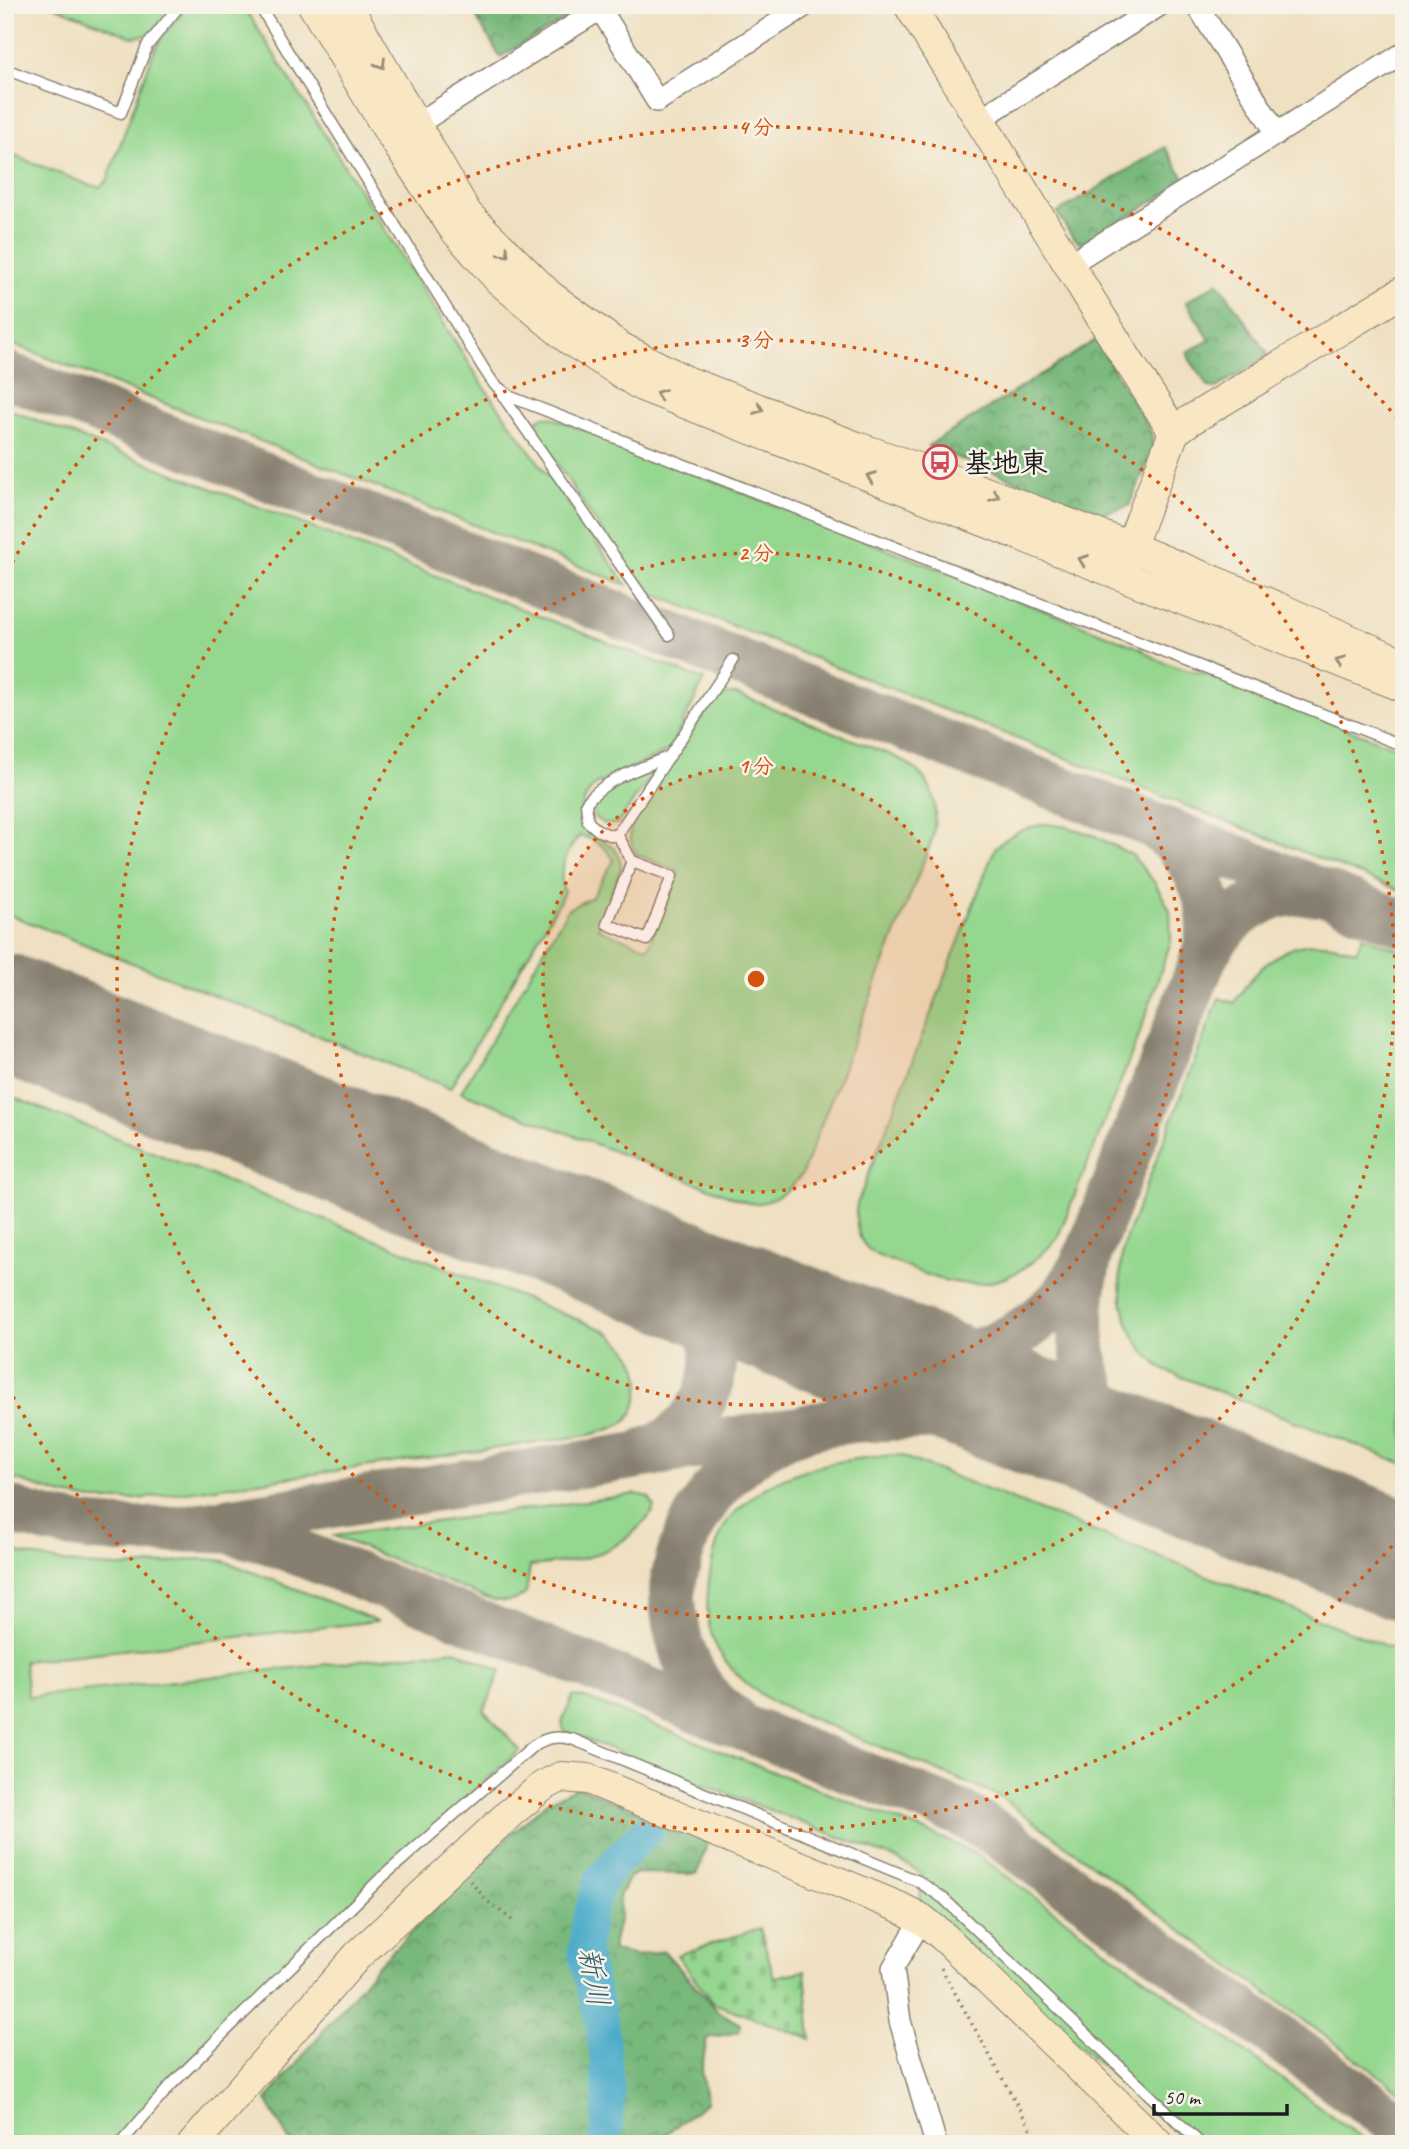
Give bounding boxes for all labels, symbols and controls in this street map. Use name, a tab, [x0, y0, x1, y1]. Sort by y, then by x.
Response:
one-way arrow	[373, 56, 386, 69]
text: 4 分	[738, 114, 774, 140]
one-way arrow	[497, 245, 510, 258]
text: 3 分	[738, 327, 774, 353]
one-way arrow	[654, 388, 666, 402]
one-way arrow	[752, 401, 764, 415]
bus stop icon: 基地東	[921, 443, 959, 481]
place label: 基地東	[964, 445, 1048, 480]
one-way arrow	[866, 472, 878, 486]
one-way arrow	[989, 488, 1001, 502]
text: 2 分	[738, 540, 774, 566]
one-way arrow	[1078, 555, 1090, 569]
one-way arrow	[1335, 656, 1347, 670]
text: 1 分	[738, 753, 774, 779]
centre of rings	[744, 967, 768, 991]
water label: 新川	[570, 1944, 618, 2010]
scale bar	[1154, 2072, 1286, 2116]
text: 50 m	[1164, 2084, 1202, 2110]

